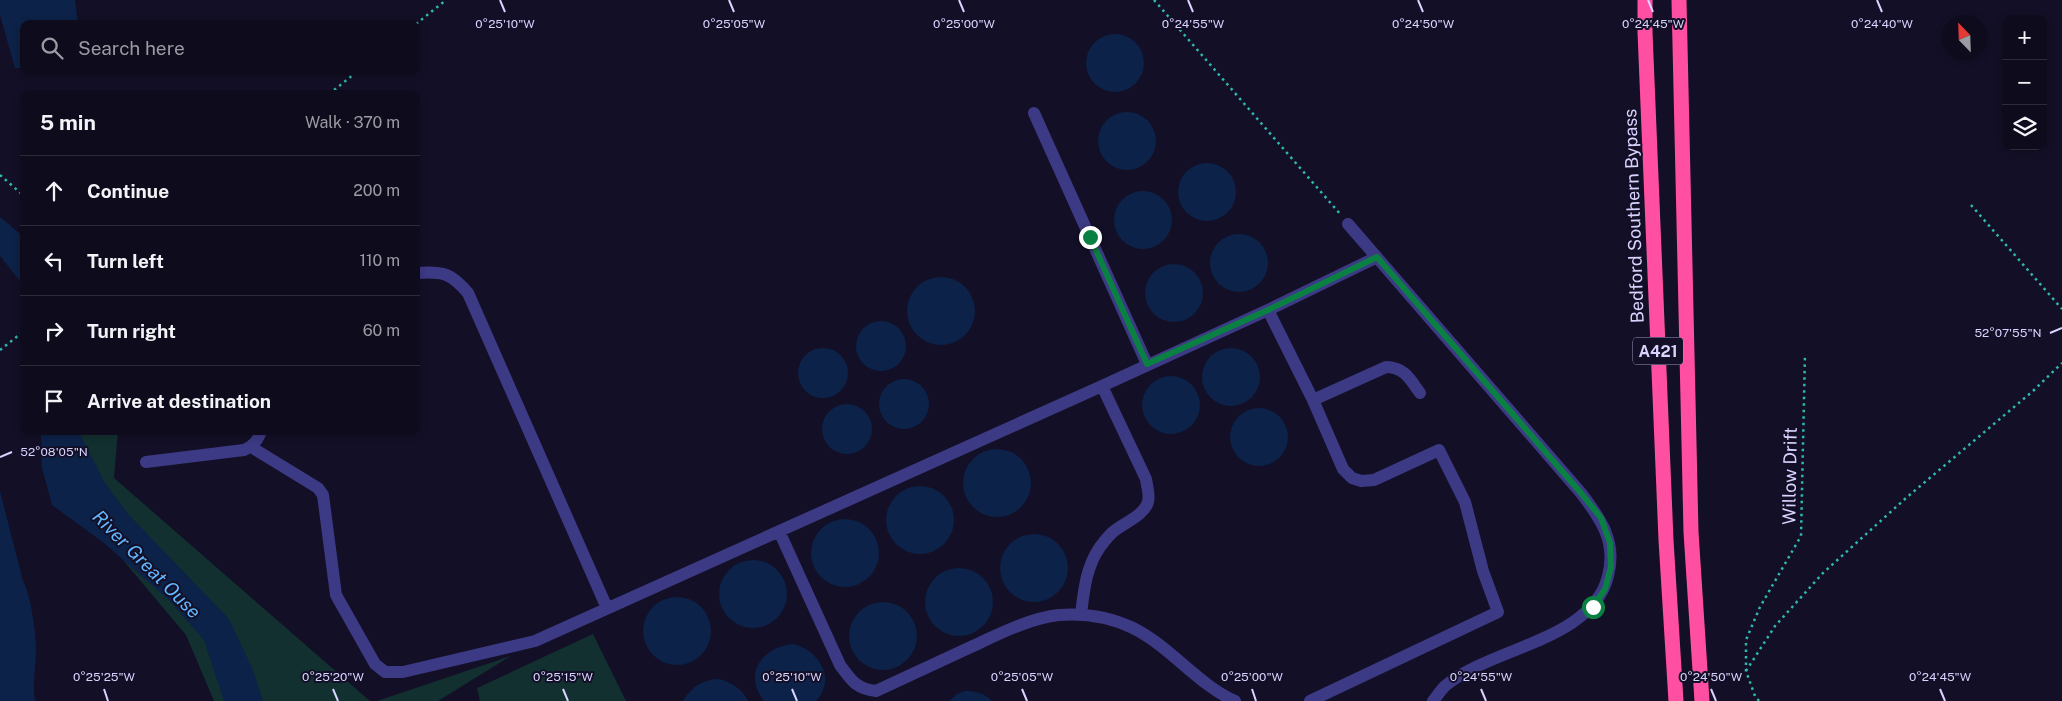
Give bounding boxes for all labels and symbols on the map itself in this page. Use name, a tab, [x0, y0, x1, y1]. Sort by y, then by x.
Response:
north arrow	[1942, 15, 1987, 60]
text: 0°25'10"W	[475, 17, 535, 31]
text: 0°25'05"W	[703, 17, 766, 31]
text: 0°25'00"W	[933, 17, 995, 31]
text: 0°24'55"W	[1162, 17, 1225, 31]
text: 0°24'50"W	[1392, 17, 1455, 31]
text: 0°24'45"W	[1622, 17, 1685, 31]
text: 0°24'40"W	[1851, 17, 1914, 31]
street label: Bedford Southern Bypass	[1619, 108, 1648, 324]
route end	[1079, 226, 1102, 249]
text: 52°07'55"N	[1974, 326, 2042, 340]
road number: A421	[1633, 338, 1683, 364]
street label: Willow Drift	[1778, 427, 1801, 525]
text: 52°08'05"N	[20, 445, 88, 459]
water label: River Great Ouse	[88, 505, 206, 623]
route start	[1582, 596, 1605, 619]
text: 0°25'25"W	[73, 670, 136, 684]
text: 0°25'20"W	[302, 670, 364, 684]
text: 0°25'15"W	[533, 670, 593, 684]
text: 0°25'10"W	[762, 670, 822, 684]
text: 0°25'05"W	[991, 670, 1054, 684]
text: 0°25'00"W	[1221, 670, 1283, 684]
text: 0°24'55"W	[1450, 670, 1513, 684]
text: 0°24'50"W	[1680, 670, 1743, 684]
text: 0°24'45"W	[1909, 670, 1972, 684]

